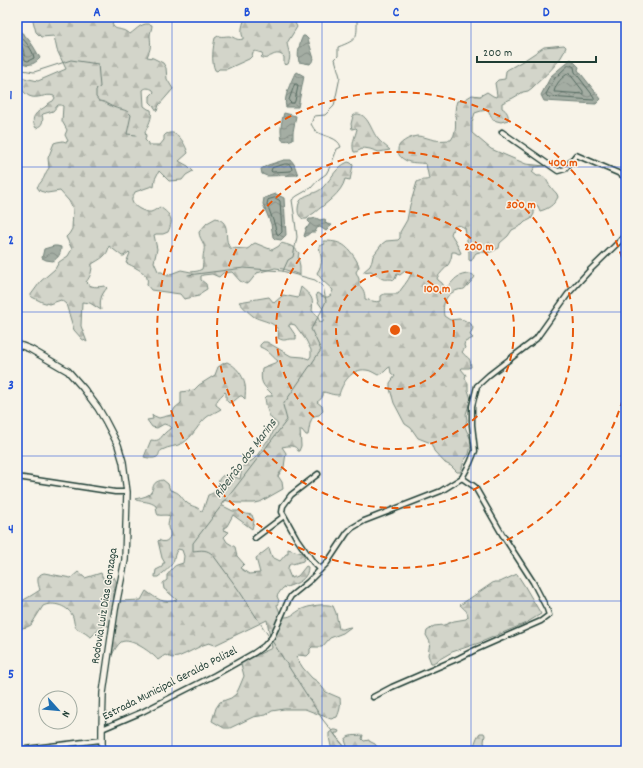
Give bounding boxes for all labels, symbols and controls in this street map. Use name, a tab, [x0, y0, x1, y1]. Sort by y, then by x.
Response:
text: A	[93, 4, 101, 23]
text: B	[244, 4, 250, 23]
text: C	[393, 4, 400, 23]
text: D	[543, 4, 550, 23]
scale bar	[477, 38, 596, 64]
text: 200 m	[483, 45, 512, 62]
text: 1	[10, 87, 13, 106]
text: 400 m	[548, 155, 578, 172]
text: 300 m	[506, 197, 536, 214]
text: 2	[8, 232, 14, 251]
text: 200 m	[464, 239, 494, 256]
text: 100 m	[424, 281, 450, 298]
centre of rings	[388, 323, 402, 337]
text: 3	[8, 377, 14, 396]
water label: Ribeirão dos Marins	[210, 415, 283, 503]
text: 4	[8, 521, 14, 540]
street label: Rodovia Luiz Dias Gonzaga	[87, 546, 123, 665]
street label: Estrada Municipal Geraldo Polizel	[100, 642, 240, 725]
text: 5	[8, 666, 14, 685]
north arrow	[38, 690, 78, 730]
text: N	[57, 708, 73, 720]

